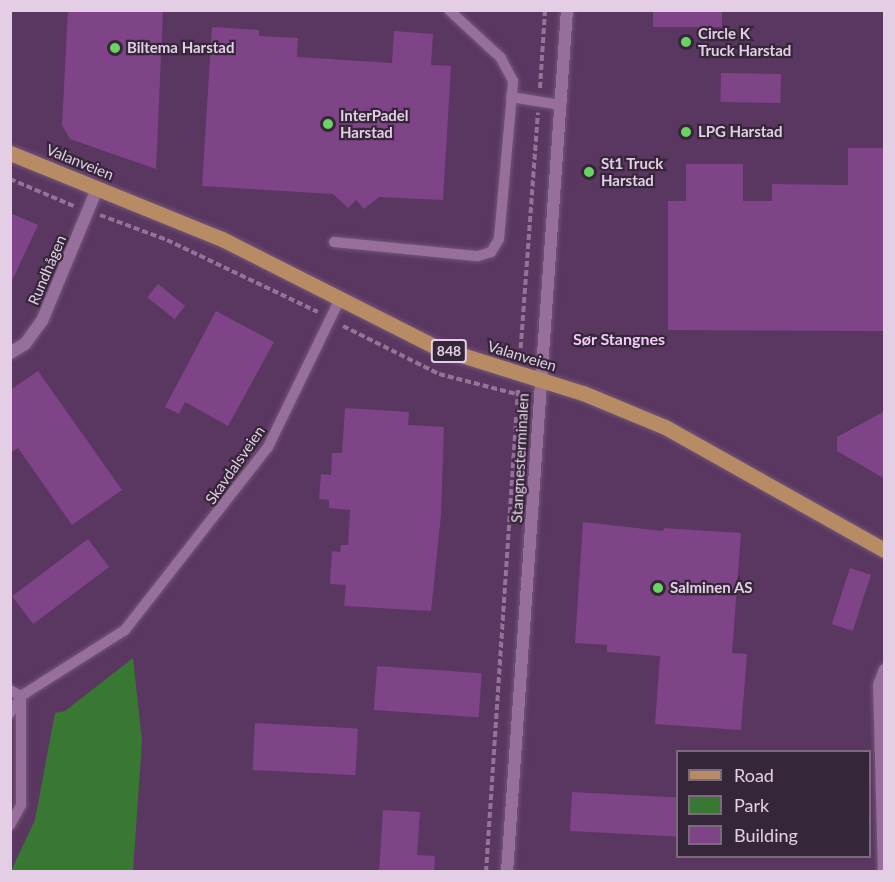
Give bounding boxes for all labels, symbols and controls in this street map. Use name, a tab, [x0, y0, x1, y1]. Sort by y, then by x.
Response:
place label: Circle K Truck Harstad	[698, 24, 791, 59]
marker: Circle K Truck Harstad	[679, 35, 693, 49]
place label: Biltema Harstad	[127, 39, 234, 57]
marker: Biltema Harstad	[108, 41, 122, 55]
place label: InterPadel Harstad	[340, 106, 409, 141]
marker: InterPadel Harstad	[321, 117, 335, 131]
place label: LPG Harstad	[698, 123, 782, 141]
marker: LPG Harstad	[679, 125, 693, 139]
street label: Valanveien	[44, 140, 116, 184]
place label: St1 Truck Harstad	[601, 154, 664, 189]
marker: St1 Truck Harstad	[582, 165, 596, 179]
street label: Rundhågen	[24, 232, 70, 308]
district label: Sør Stangnes	[573, 329, 665, 349]
street label: Valanveien	[485, 337, 559, 375]
road number: 848	[430, 340, 468, 362]
street label: Stangnesterminalen	[508, 393, 532, 523]
street label: Skavdalsveien	[201, 422, 269, 508]
place label: Salminen AS	[670, 579, 753, 597]
marker: Salminen AS	[651, 581, 665, 595]
legend	[676, 750, 871, 858]
text: Road	[734, 764, 774, 786]
text: Park	[734, 794, 769, 816]
text: Building	[734, 824, 798, 846]

